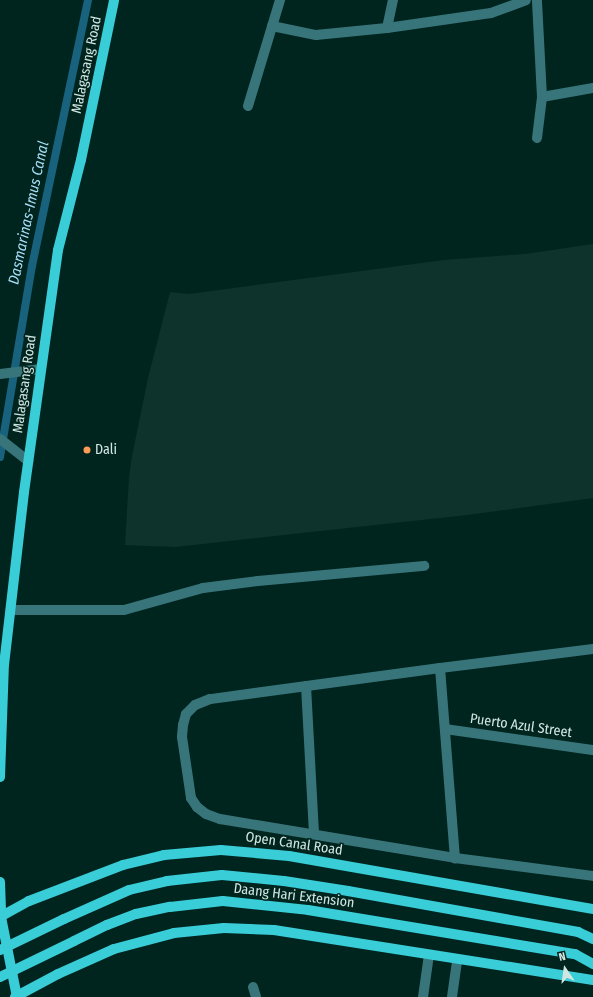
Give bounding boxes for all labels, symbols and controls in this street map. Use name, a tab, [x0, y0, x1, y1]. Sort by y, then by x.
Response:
street label: Malagasang Road	[68, 15, 106, 115]
water label: Dasmarinas-Imus Canal	[5, 140, 53, 286]
street label: Malagasang Road	[10, 334, 40, 434]
place label: Dali	[95, 442, 117, 458]
marker: Dali	[82, 445, 92, 455]
street label: Puerto Azul Street	[469, 711, 573, 741]
street label: Open Canal Road	[244, 829, 344, 859]
street label: Daang Hari Extension	[233, 880, 355, 912]
north arrow	[545, 949, 585, 989]
text: N	[558, 950, 567, 964]

